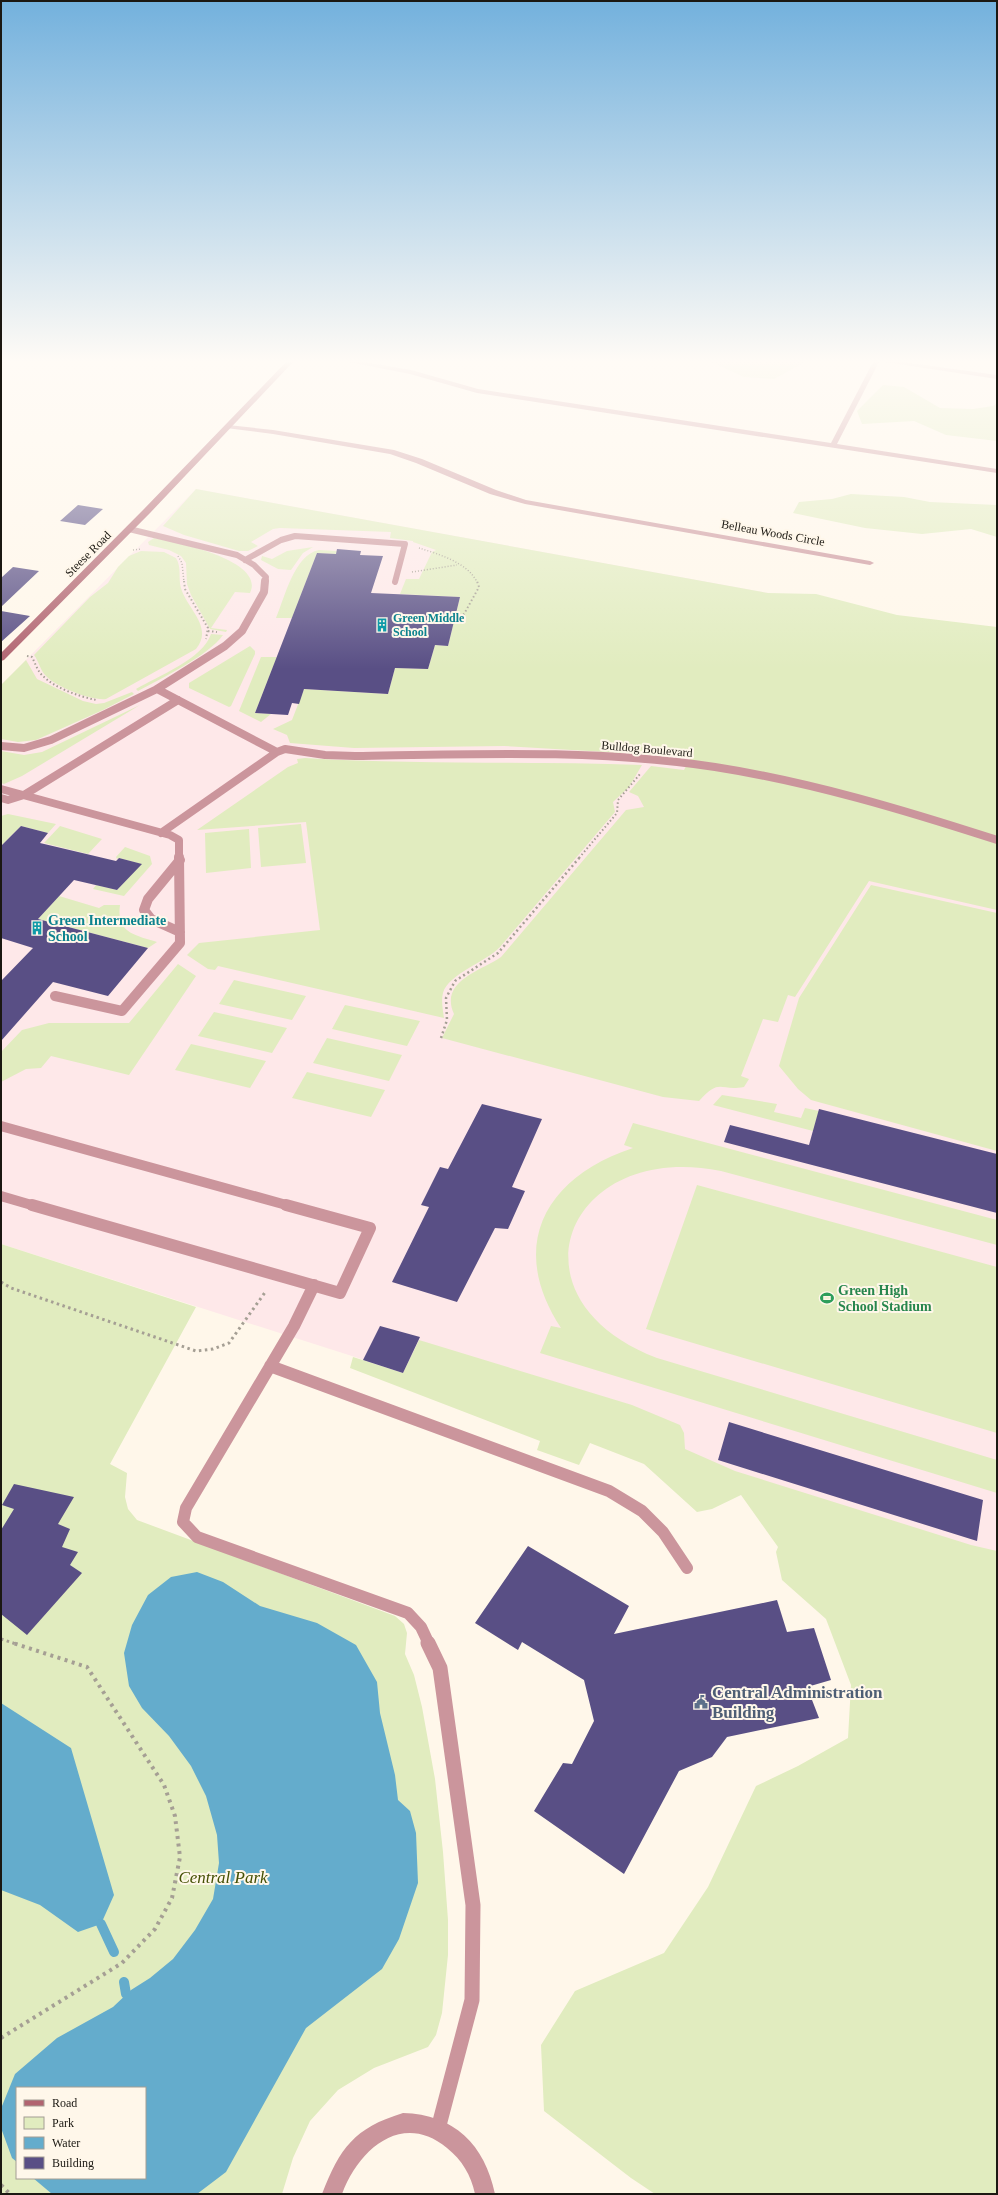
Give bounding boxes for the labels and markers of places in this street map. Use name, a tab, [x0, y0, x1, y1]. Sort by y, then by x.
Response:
place label: Green Middle School	[393, 611, 465, 639]
building icon: Green Middle School	[374, 617, 390, 633]
place label: Green Intermediate School	[48, 913, 166, 944]
building icon: Green Intermediate School	[29, 920, 45, 936]
place label: Green High School Stadium	[838, 1283, 932, 1314]
sports icon: Green High School Stadium	[819, 1290, 835, 1306]
place label: Central Administration Building	[712, 1683, 883, 1722]
public building icon: Central Administration Building	[693, 1694, 709, 1710]

